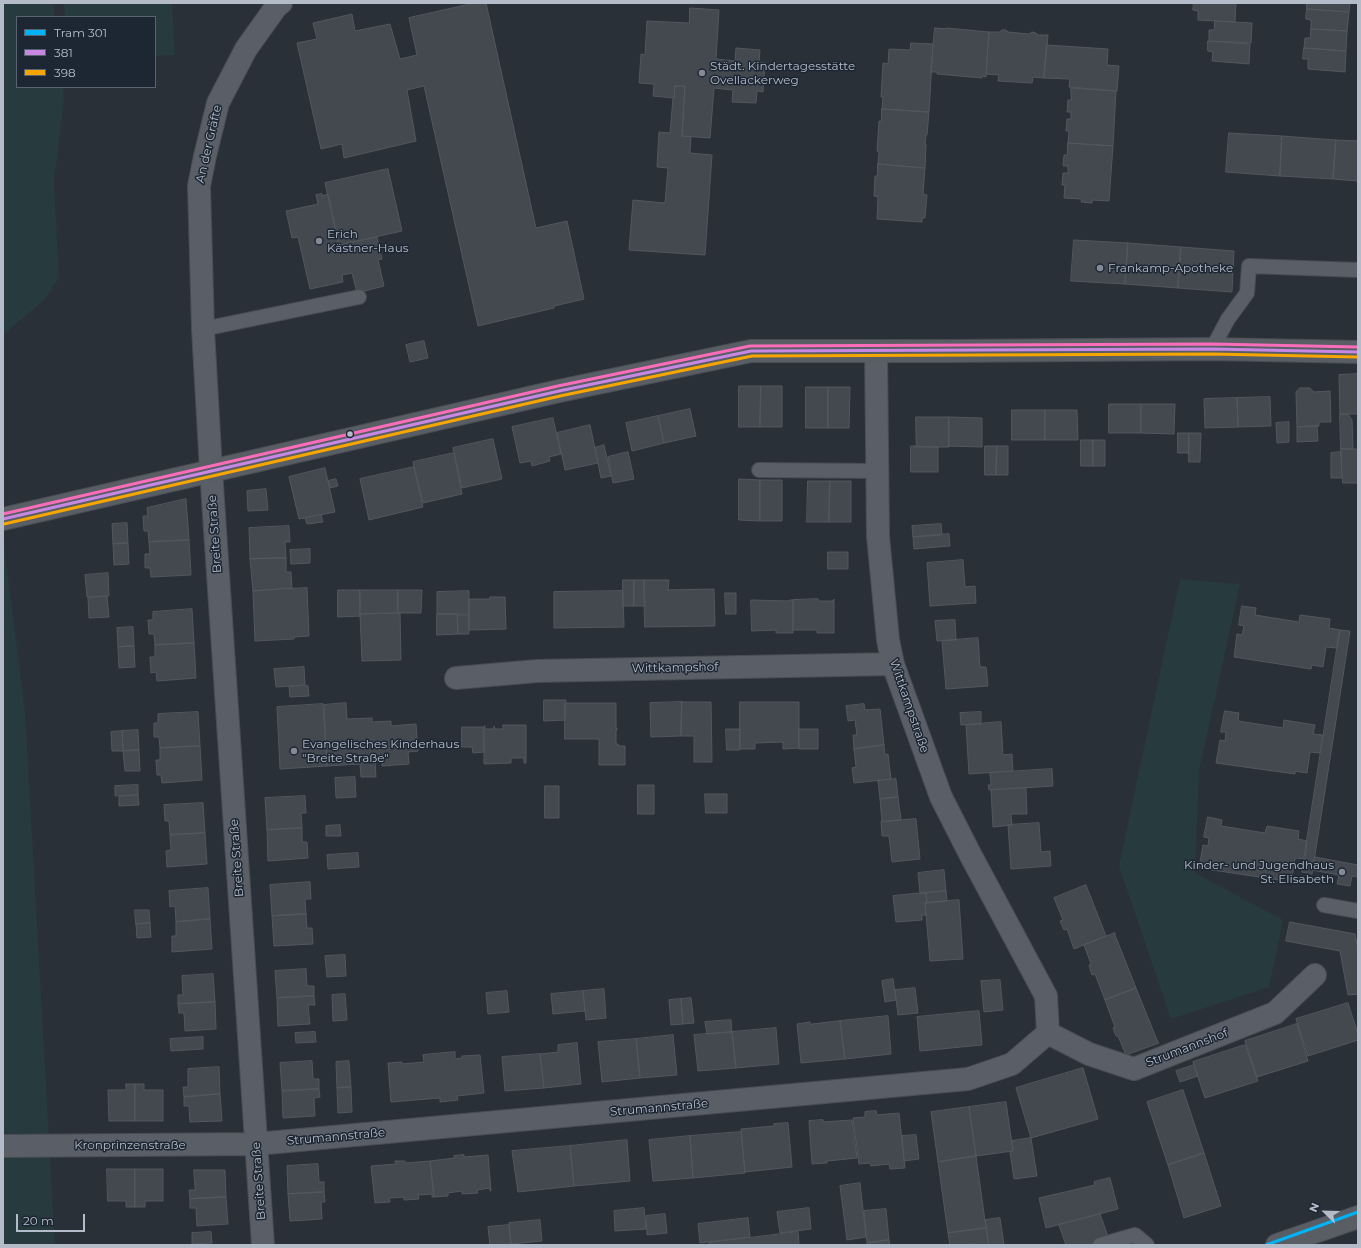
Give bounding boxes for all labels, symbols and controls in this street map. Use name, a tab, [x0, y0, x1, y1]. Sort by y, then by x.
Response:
legend	[16, 16, 156, 88]
text: Tram 301	[54, 25, 107, 40]
text: 381	[54, 45, 73, 60]
place label: Städt. Kindertagesstätte Ovellackerweg	[710, 59, 855, 87]
text: 398	[54, 65, 76, 80]
marker: Städt. Kindertagesstätte Ovellackerweg	[697, 68, 707, 78]
street label: An der Gräfte	[193, 103, 225, 185]
place label: Erich Kästner-Haus	[327, 227, 409, 255]
marker: Erich Kästner-Haus	[314, 236, 324, 246]
place label: Frankamp-Apotheke	[1108, 261, 1233, 275]
marker: Frankamp-Apotheke	[1095, 263, 1105, 273]
unlabelled marker	[345, 429, 355, 439]
street label: Breite Straße	[205, 495, 225, 573]
street label: Wittkampstraße	[886, 657, 932, 755]
street label: Wittkampshof	[632, 660, 718, 676]
place label: Evangelisches Kinderhaus "Breite Straße"	[302, 737, 459, 765]
marker: Evangelisches Kinderhaus "Breite Straße"	[289, 746, 299, 756]
street label: Breite Straße	[227, 819, 247, 897]
place label: Kinder- und Jugendhaus St. Elisabeth	[1184, 858, 1334, 886]
marker: Kinder- und Jugendhaus St. Elisabeth	[1337, 867, 1347, 877]
street label: Strumannshof	[1144, 1026, 1230, 1070]
street label: Strumannstraße	[609, 1097, 709, 1119]
street label: Strumannstraße	[286, 1126, 386, 1148]
street label: Kronprinzenstraße	[74, 1138, 186, 1152]
street label: Breite Straße	[249, 1142, 269, 1220]
north arrow	[1305, 1192, 1345, 1232]
text: N	[1306, 1200, 1322, 1214]
scale bar	[18, 1206, 87, 1232]
text: 20 m	[23, 1213, 54, 1228]

